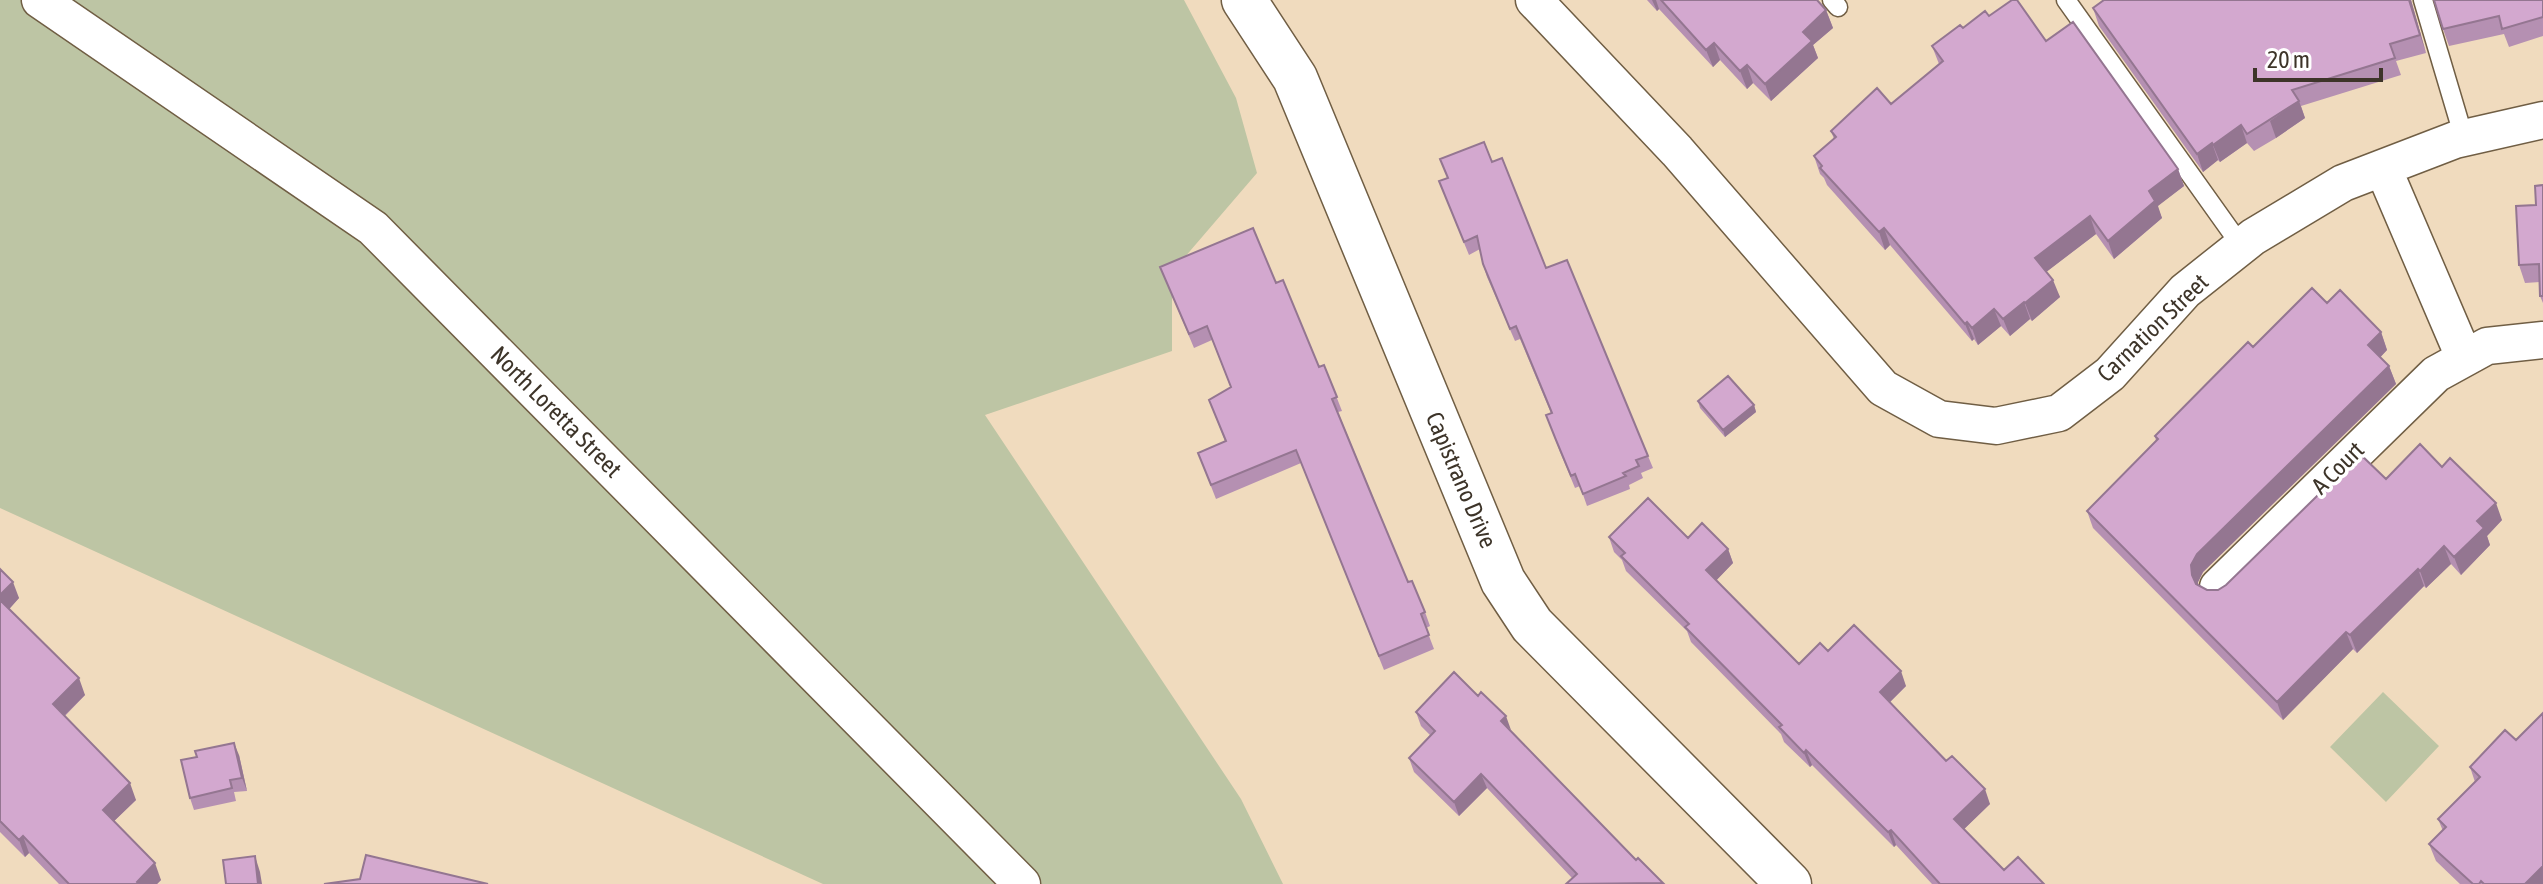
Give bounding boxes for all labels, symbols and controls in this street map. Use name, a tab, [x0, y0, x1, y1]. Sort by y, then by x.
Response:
scale bar	[2255, 32, 2381, 82]
text: 20 m	[2267, 46, 2310, 73]
street label: Carnation Street	[2092, 268, 2214, 387]
street label: North Loretta Street	[485, 341, 627, 483]
street label: Capistrano Drive	[1421, 408, 1502, 552]
street label: A Court	[2306, 436, 2369, 499]

